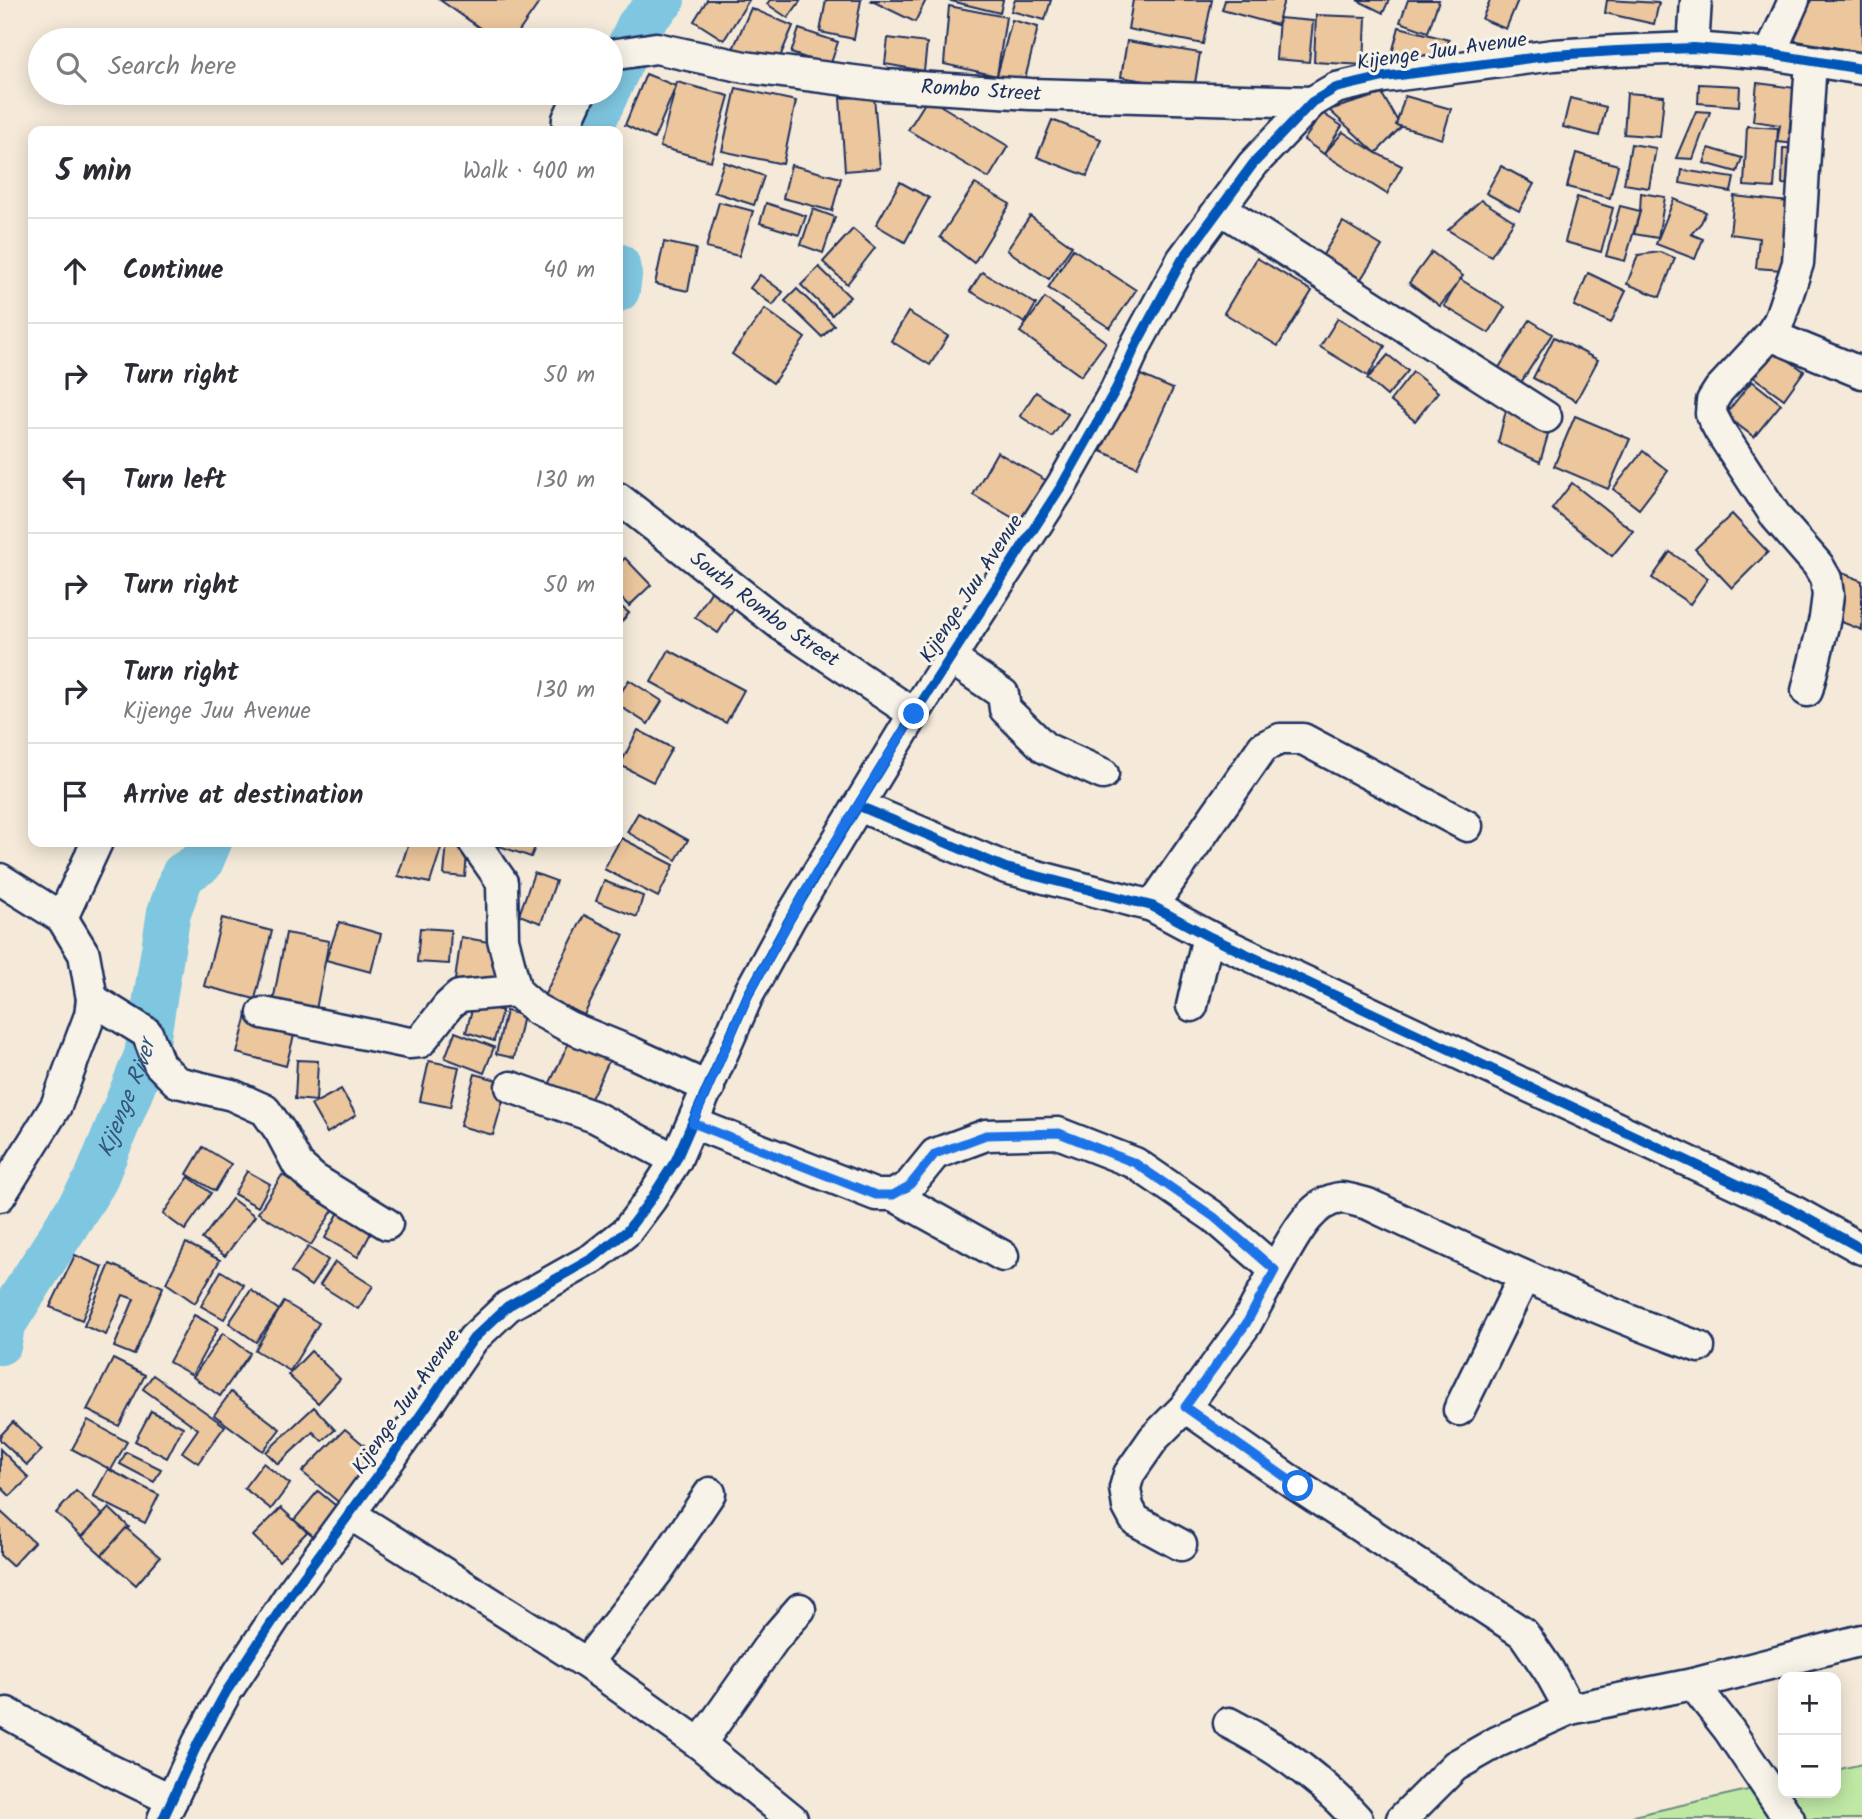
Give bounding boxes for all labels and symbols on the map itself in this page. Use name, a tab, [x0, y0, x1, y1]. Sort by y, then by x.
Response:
street label: Kijenge Juu Avenue	[1355, 24, 1530, 80]
street label: Rombo Street	[920, 71, 1043, 111]
street label: Kijenge Juu Avenue	[911, 508, 1033, 670]
street label: South Rombo Street	[682, 543, 847, 676]
route end	[898, 698, 929, 729]
water label: Kijenge River	[88, 1033, 167, 1163]
street label: Kijenge Juu Avenue	[344, 1322, 470, 1482]
route start	[1282, 1470, 1313, 1501]

